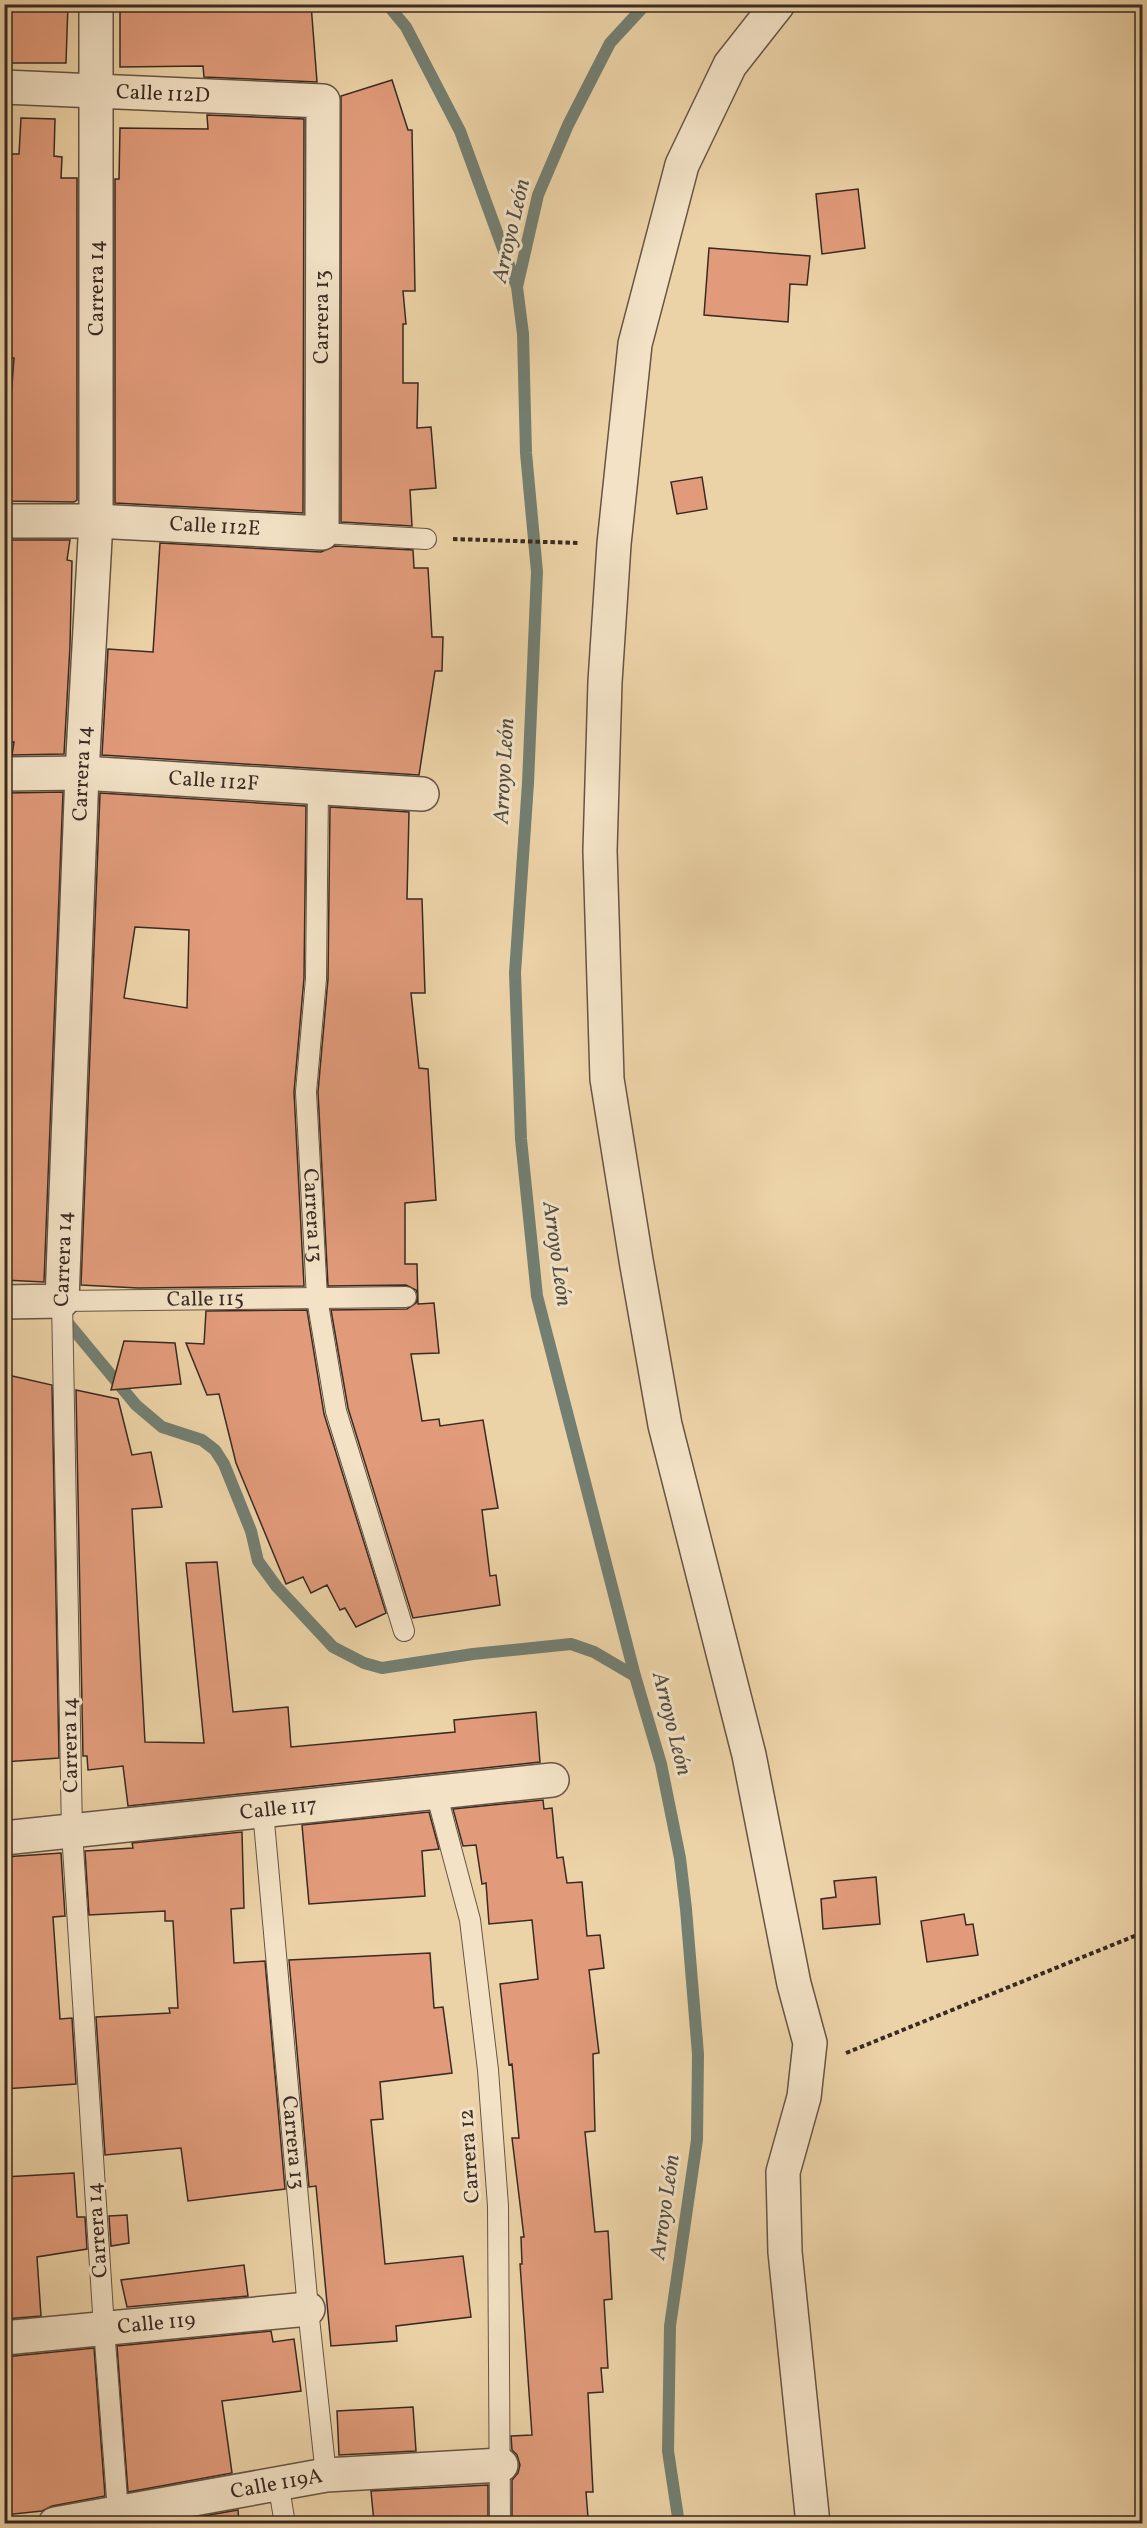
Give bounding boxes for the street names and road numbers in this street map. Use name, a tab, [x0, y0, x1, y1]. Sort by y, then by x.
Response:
street label: Calle 112D	[115, 77, 210, 111]
street label: Carrera 14	[83, 240, 112, 336]
street label: Carrera 13	[308, 270, 337, 364]
street label: Calle 112E	[169, 510, 261, 544]
street label: Carrera 14	[66, 725, 99, 822]
street label: Calle 112F	[168, 764, 260, 798]
street label: Carrera 13	[296, 1168, 330, 1263]
street label: Carrera 14	[48, 1211, 80, 1307]
street label: Calle 115	[166, 1284, 244, 1314]
street label: Carrera 14	[56, 1697, 86, 1793]
street label: Calle 117	[238, 1790, 318, 1827]
street label: Carrera 13	[274, 2094, 312, 2191]
street label: Carrera 12	[452, 2108, 488, 2204]
street label: Carrera 14	[80, 2181, 116, 2279]
street label: Calle 119	[116, 2305, 197, 2342]
street label: Calle 119A	[228, 2461, 325, 2507]

